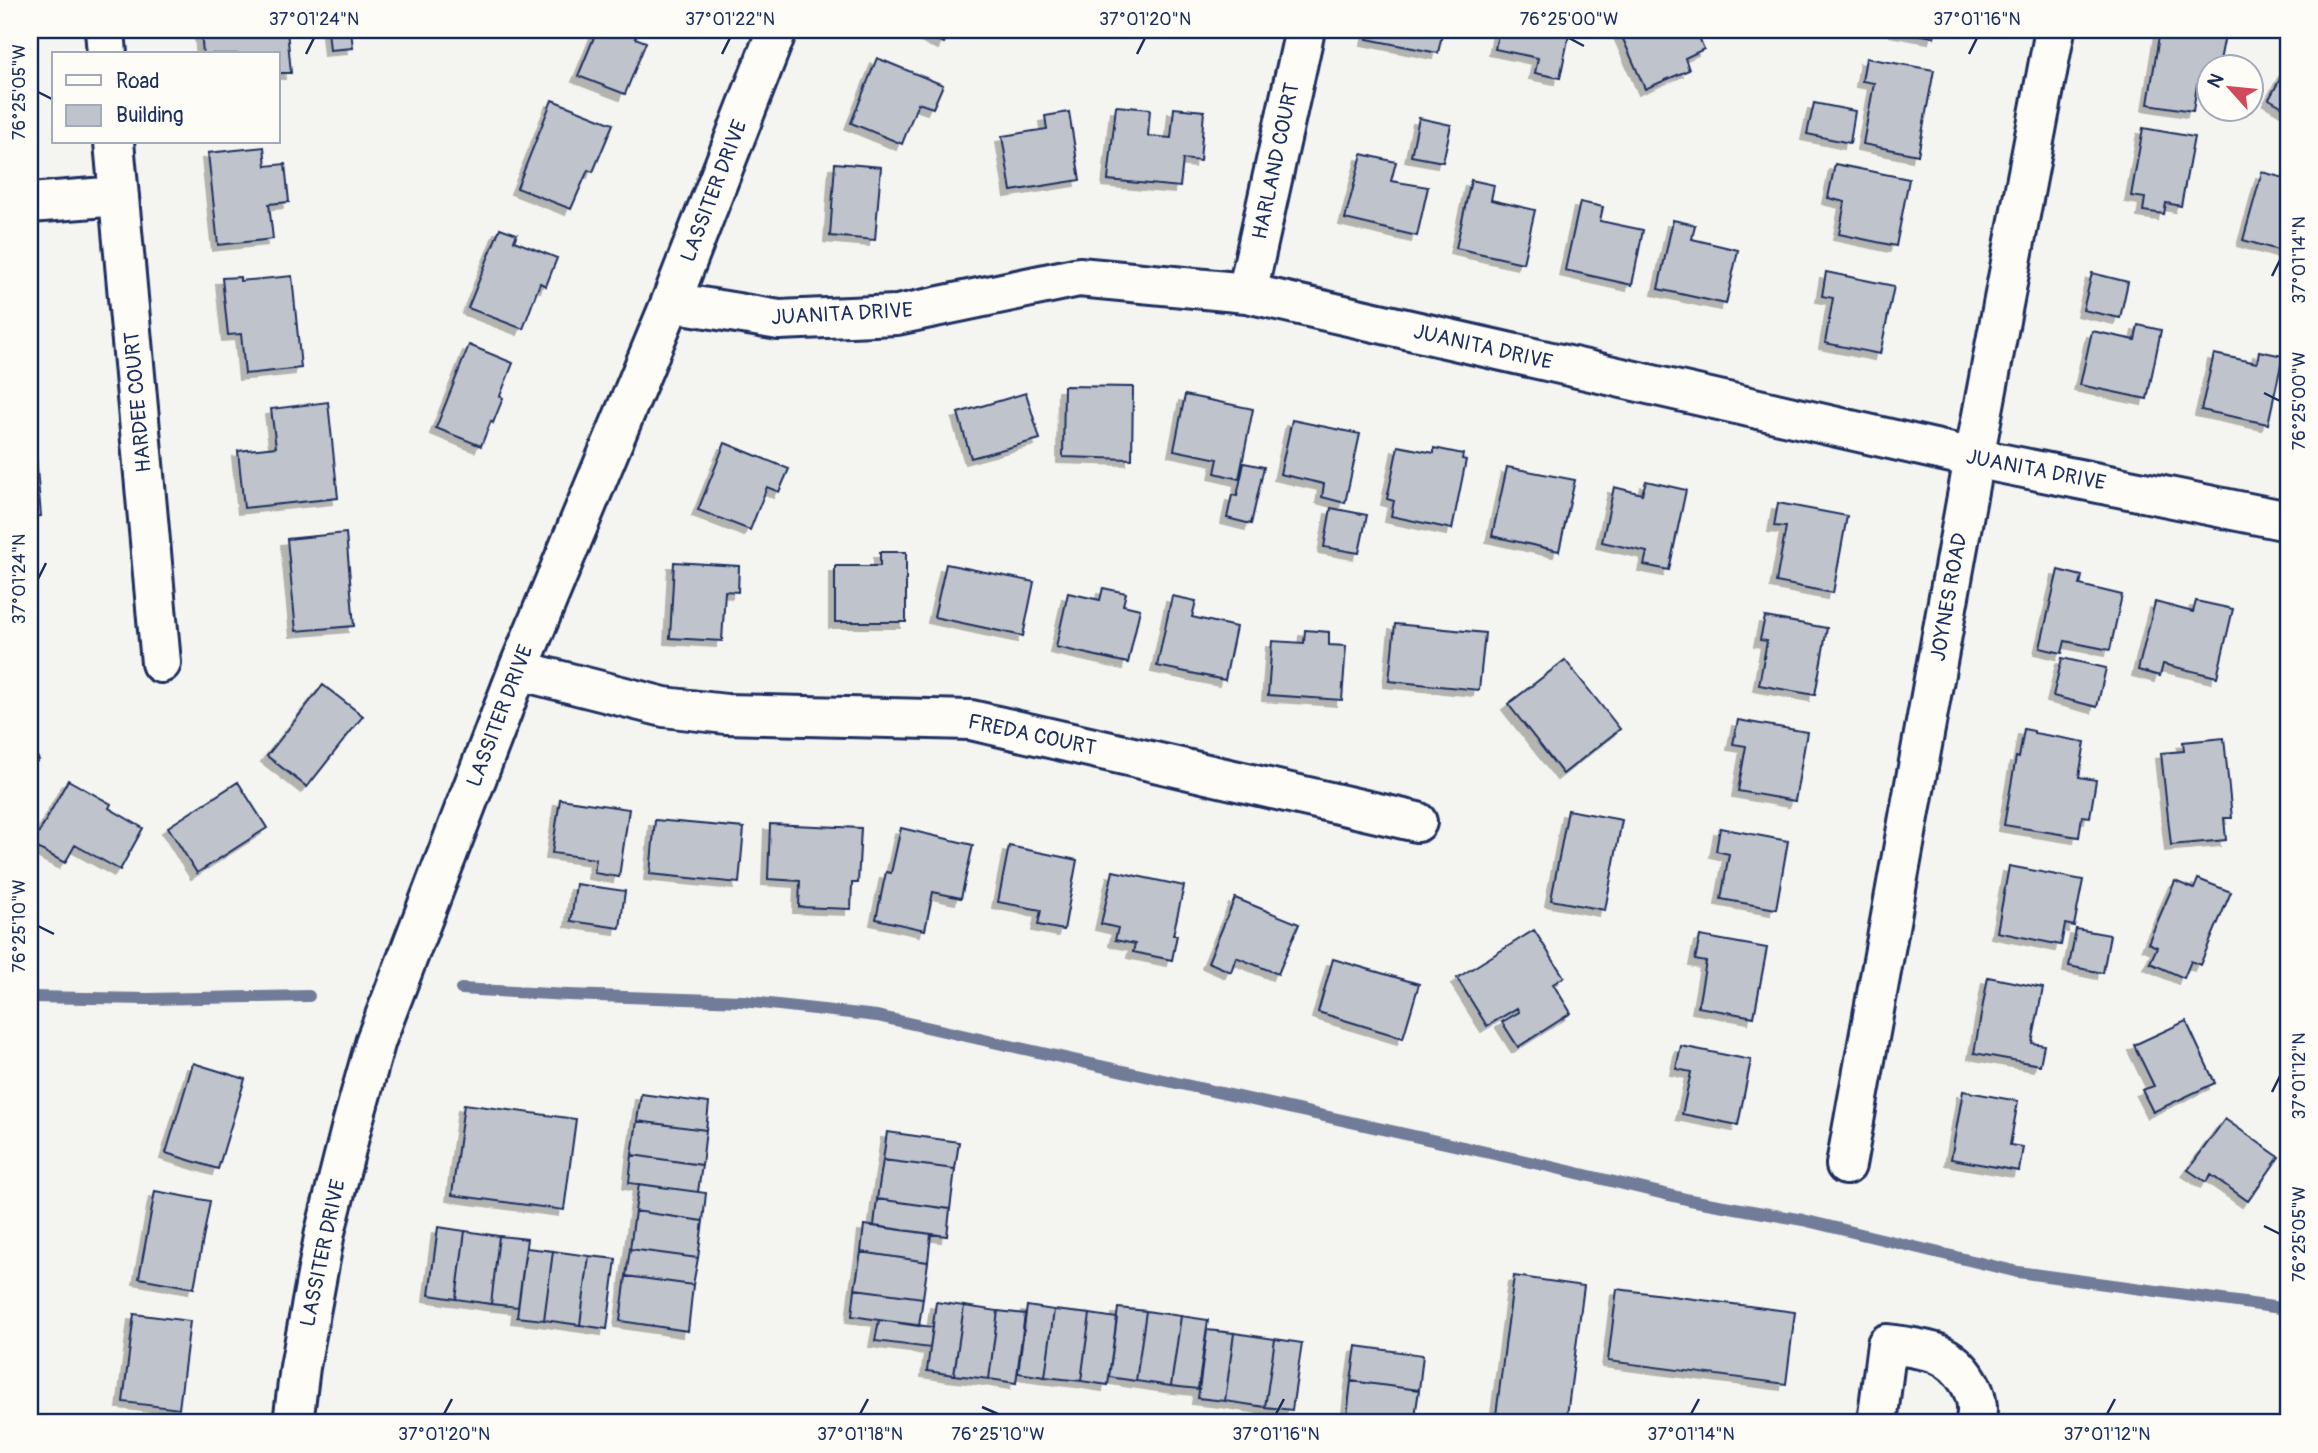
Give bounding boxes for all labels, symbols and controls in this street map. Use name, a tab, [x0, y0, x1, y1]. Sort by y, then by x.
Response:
text: 37°01'24"N	[269, 8, 359, 31]
text: 37°01'22"N	[685, 8, 775, 31]
text: 37°01'20"N	[1099, 8, 1191, 31]
text: 76°25'00"W	[1520, 8, 1618, 31]
text: 37°01'16"N	[1933, 8, 2021, 31]
text: 76°25'05"W	[8, 44, 31, 140]
legend	[52, 52, 280, 144]
north arrow	[2196, 52, 2266, 122]
text: Road	[116, 68, 160, 95]
text: N	[2202, 69, 2229, 92]
street label: HARLAND COURT	[1246, 80, 1306, 242]
text: Building	[116, 102, 183, 129]
street label: LASSITER DRIVE	[675, 116, 753, 266]
text: 37°01'14"N	[2288, 216, 2311, 304]
street label: JUANITA DRIVE	[771, 297, 914, 331]
street label: JUANITA DRIVE	[1411, 318, 1555, 376]
street label: HARDEE COURT	[118, 330, 158, 474]
text: 76°25'00"W	[2288, 352, 2311, 450]
street label: JUANITA DRIVE	[1964, 443, 2108, 497]
street label: JOYNES ROAD	[1924, 531, 1974, 663]
text: 37°01'24"N	[8, 534, 31, 624]
street label: LASSITER DRIVE	[461, 641, 539, 791]
street label: FREDA COURT	[965, 708, 1099, 762]
text: 76°25'10"W	[8, 879, 31, 973]
text: 37°01'12"N	[2288, 1033, 2311, 1119]
street label: LASSITER DRIVE	[294, 1177, 352, 1329]
text: 76°25'05"W	[2288, 1186, 2311, 1282]
text: 37°01'20"N	[398, 1423, 490, 1446]
text: 37°01'18"N	[817, 1423, 903, 1446]
text: 76°25'10"W	[951, 1423, 1045, 1446]
text: 37°01'16"N	[1232, 1423, 1320, 1446]
text: 37°01'14"N	[1647, 1423, 1735, 1446]
text: 37°01'12"N	[2064, 1423, 2150, 1446]

